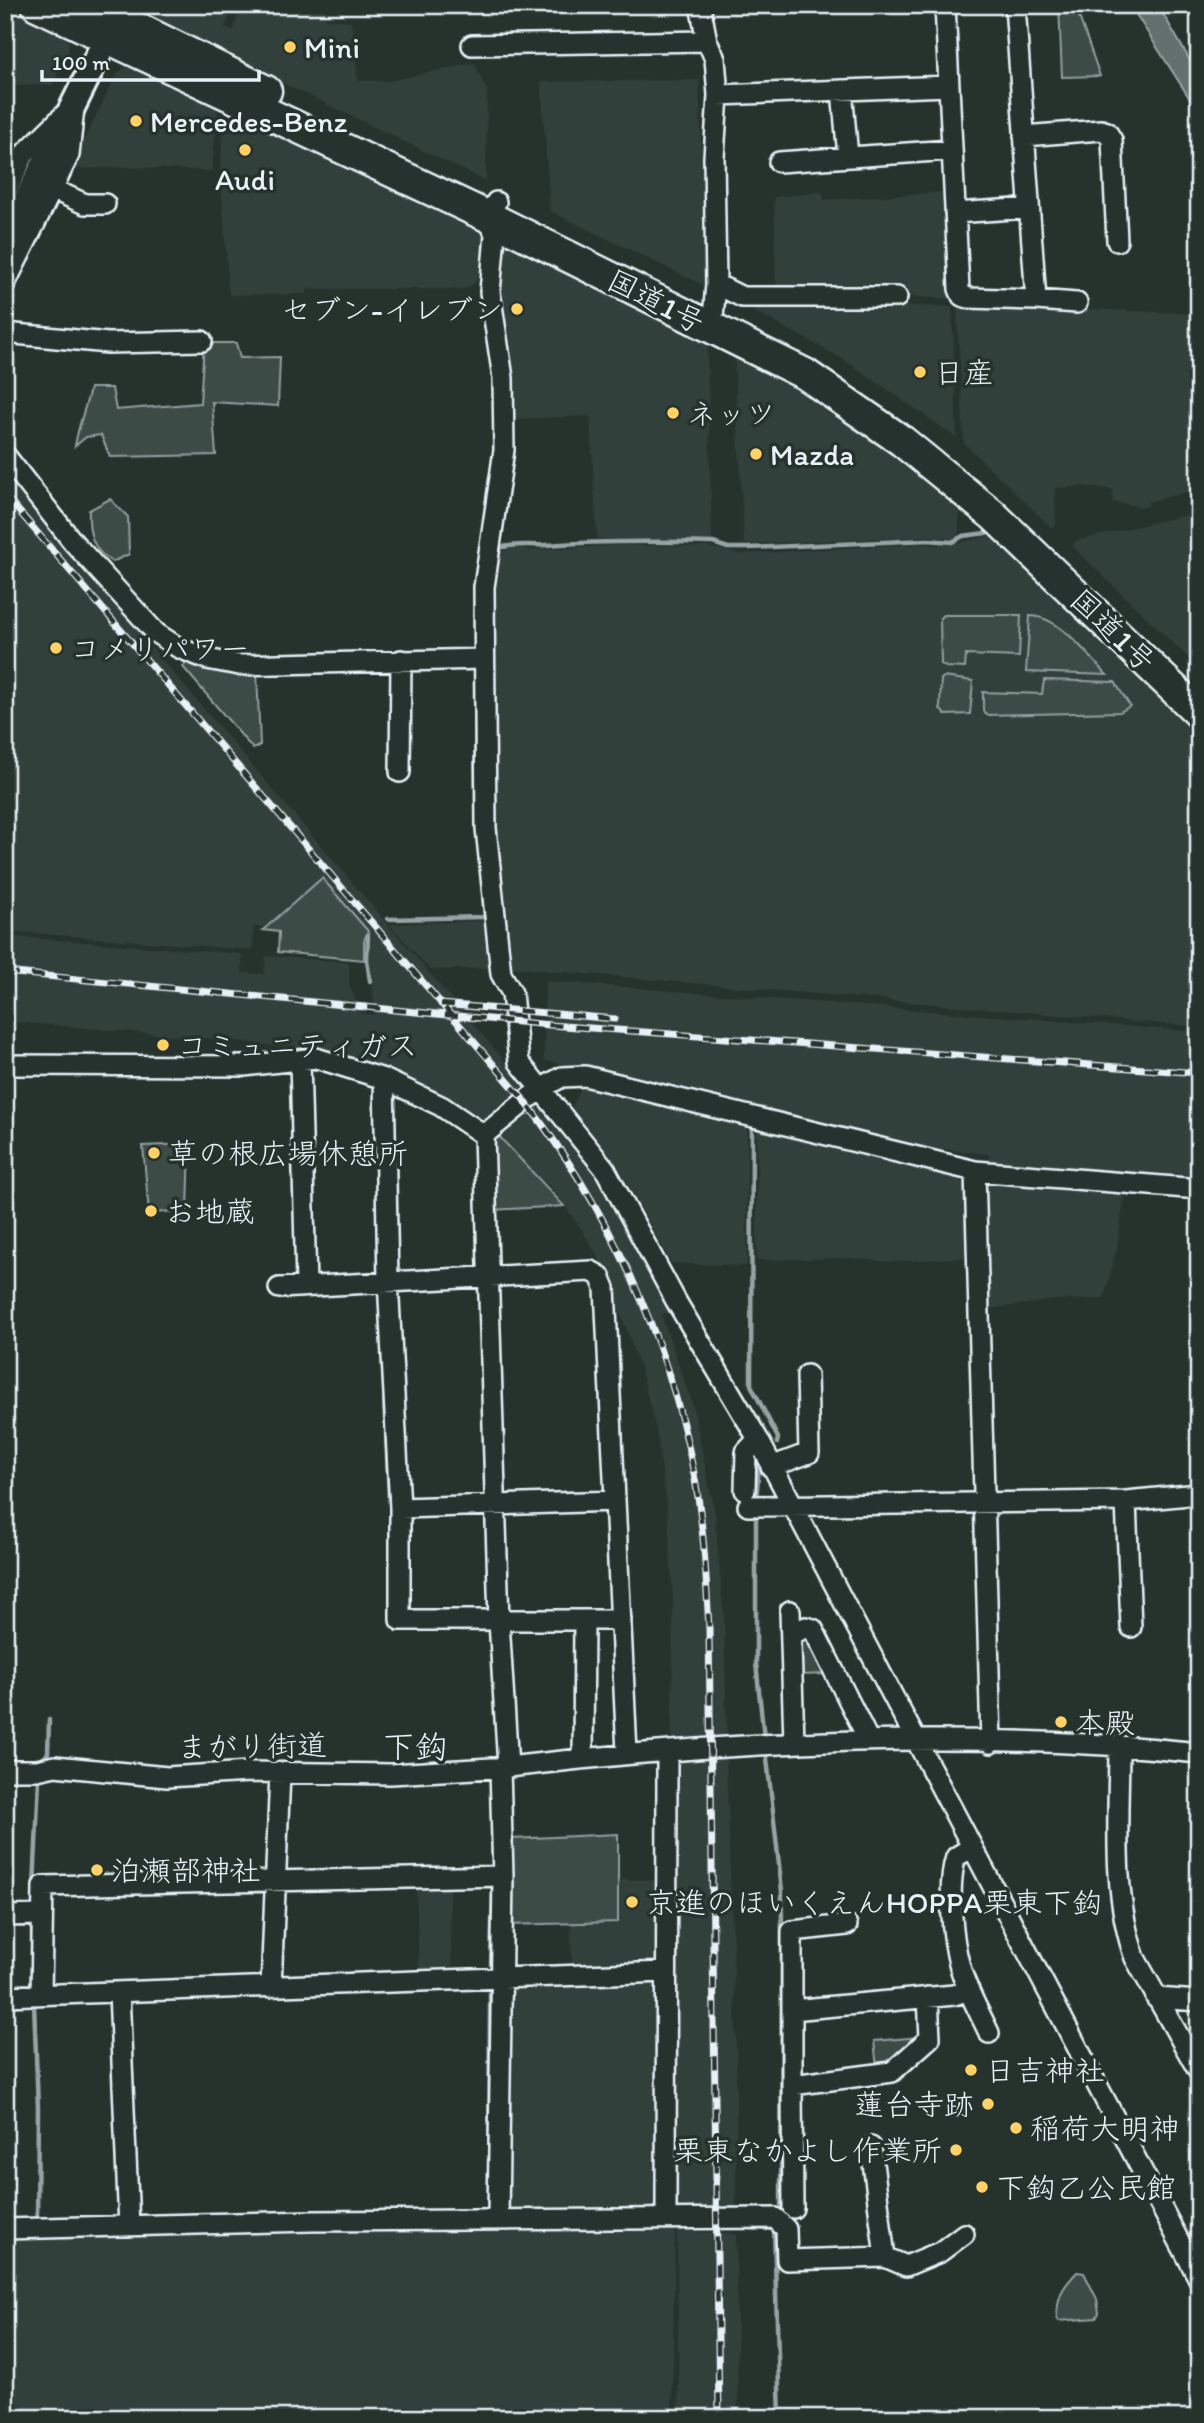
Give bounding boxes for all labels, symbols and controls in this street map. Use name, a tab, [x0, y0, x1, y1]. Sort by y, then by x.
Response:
place label: Mini	[304, 29, 360, 66]
scale bar	[42, 38, 259, 82]
marker: Mini	[282, 39, 298, 55]
text: 100 m	[52, 50, 110, 75]
place label: Mercedes-Benz	[150, 103, 348, 140]
marker: Mercedes-Benz	[128, 113, 144, 129]
marker: Audi	[237, 142, 253, 158]
place label: Audi	[215, 161, 275, 198]
street label: 国道1号	[601, 261, 711, 341]
place label: セブン-イレブン	[281, 291, 503, 328]
marker: セブン-イレブン	[509, 301, 525, 317]
place label: 日産	[934, 354, 994, 391]
marker: 日産	[912, 364, 928, 380]
place label: ネッツ	[687, 395, 776, 432]
marker: ネッツ	[665, 405, 681, 421]
place label: Mazda	[770, 436, 854, 473]
marker: Mazda	[748, 446, 764, 462]
street label: 国道1号	[1063, 581, 1163, 679]
place label: コメリパワー	[70, 630, 250, 667]
marker: コメリパワー	[48, 640, 64, 656]
place label: コミュニティガス	[177, 1027, 418, 1064]
marker: コミュニティガス	[155, 1037, 171, 1053]
place label: 草の根広場休憩所	[168, 1135, 408, 1172]
marker: 草の根広場休憩所	[146, 1145, 162, 1161]
place label: お地蔵	[165, 1193, 255, 1230]
marker: お地蔵	[143, 1203, 159, 1219]
place label: 本殿	[1075, 1704, 1135, 1741]
marker: 本殿	[1053, 1714, 1069, 1730]
street label: まがり街道	[177, 1726, 327, 1766]
district label: 下鈎	[382, 1727, 448, 1766]
place label: 泊瀬部神社	[111, 1852, 261, 1889]
marker: 泊瀬部神社	[89, 1862, 105, 1878]
place label: 京進のほいくえんHOPPA栗東下鈎	[646, 1884, 1102, 1921]
marker: 京進のほいくえんHOPPA栗東下鈎	[624, 1894, 640, 1910]
place label: 日吉神社	[985, 2052, 1105, 2089]
marker: 日吉神社	[963, 2062, 979, 2078]
place label: 蓮台寺跡	[854, 2086, 974, 2123]
marker: 蓮台寺跡	[980, 2096, 996, 2112]
place label: 稲荷大明神	[1030, 2110, 1180, 2147]
marker: 稲荷大明神	[1008, 2120, 1024, 2136]
place label: 栗東なかよし作業所	[673, 2132, 942, 2169]
marker: 栗東なかよし作業所	[948, 2142, 964, 2158]
place label: 下鈎乙公民館	[996, 2169, 1176, 2206]
marker: 下鈎乙公民館	[974, 2179, 990, 2195]

